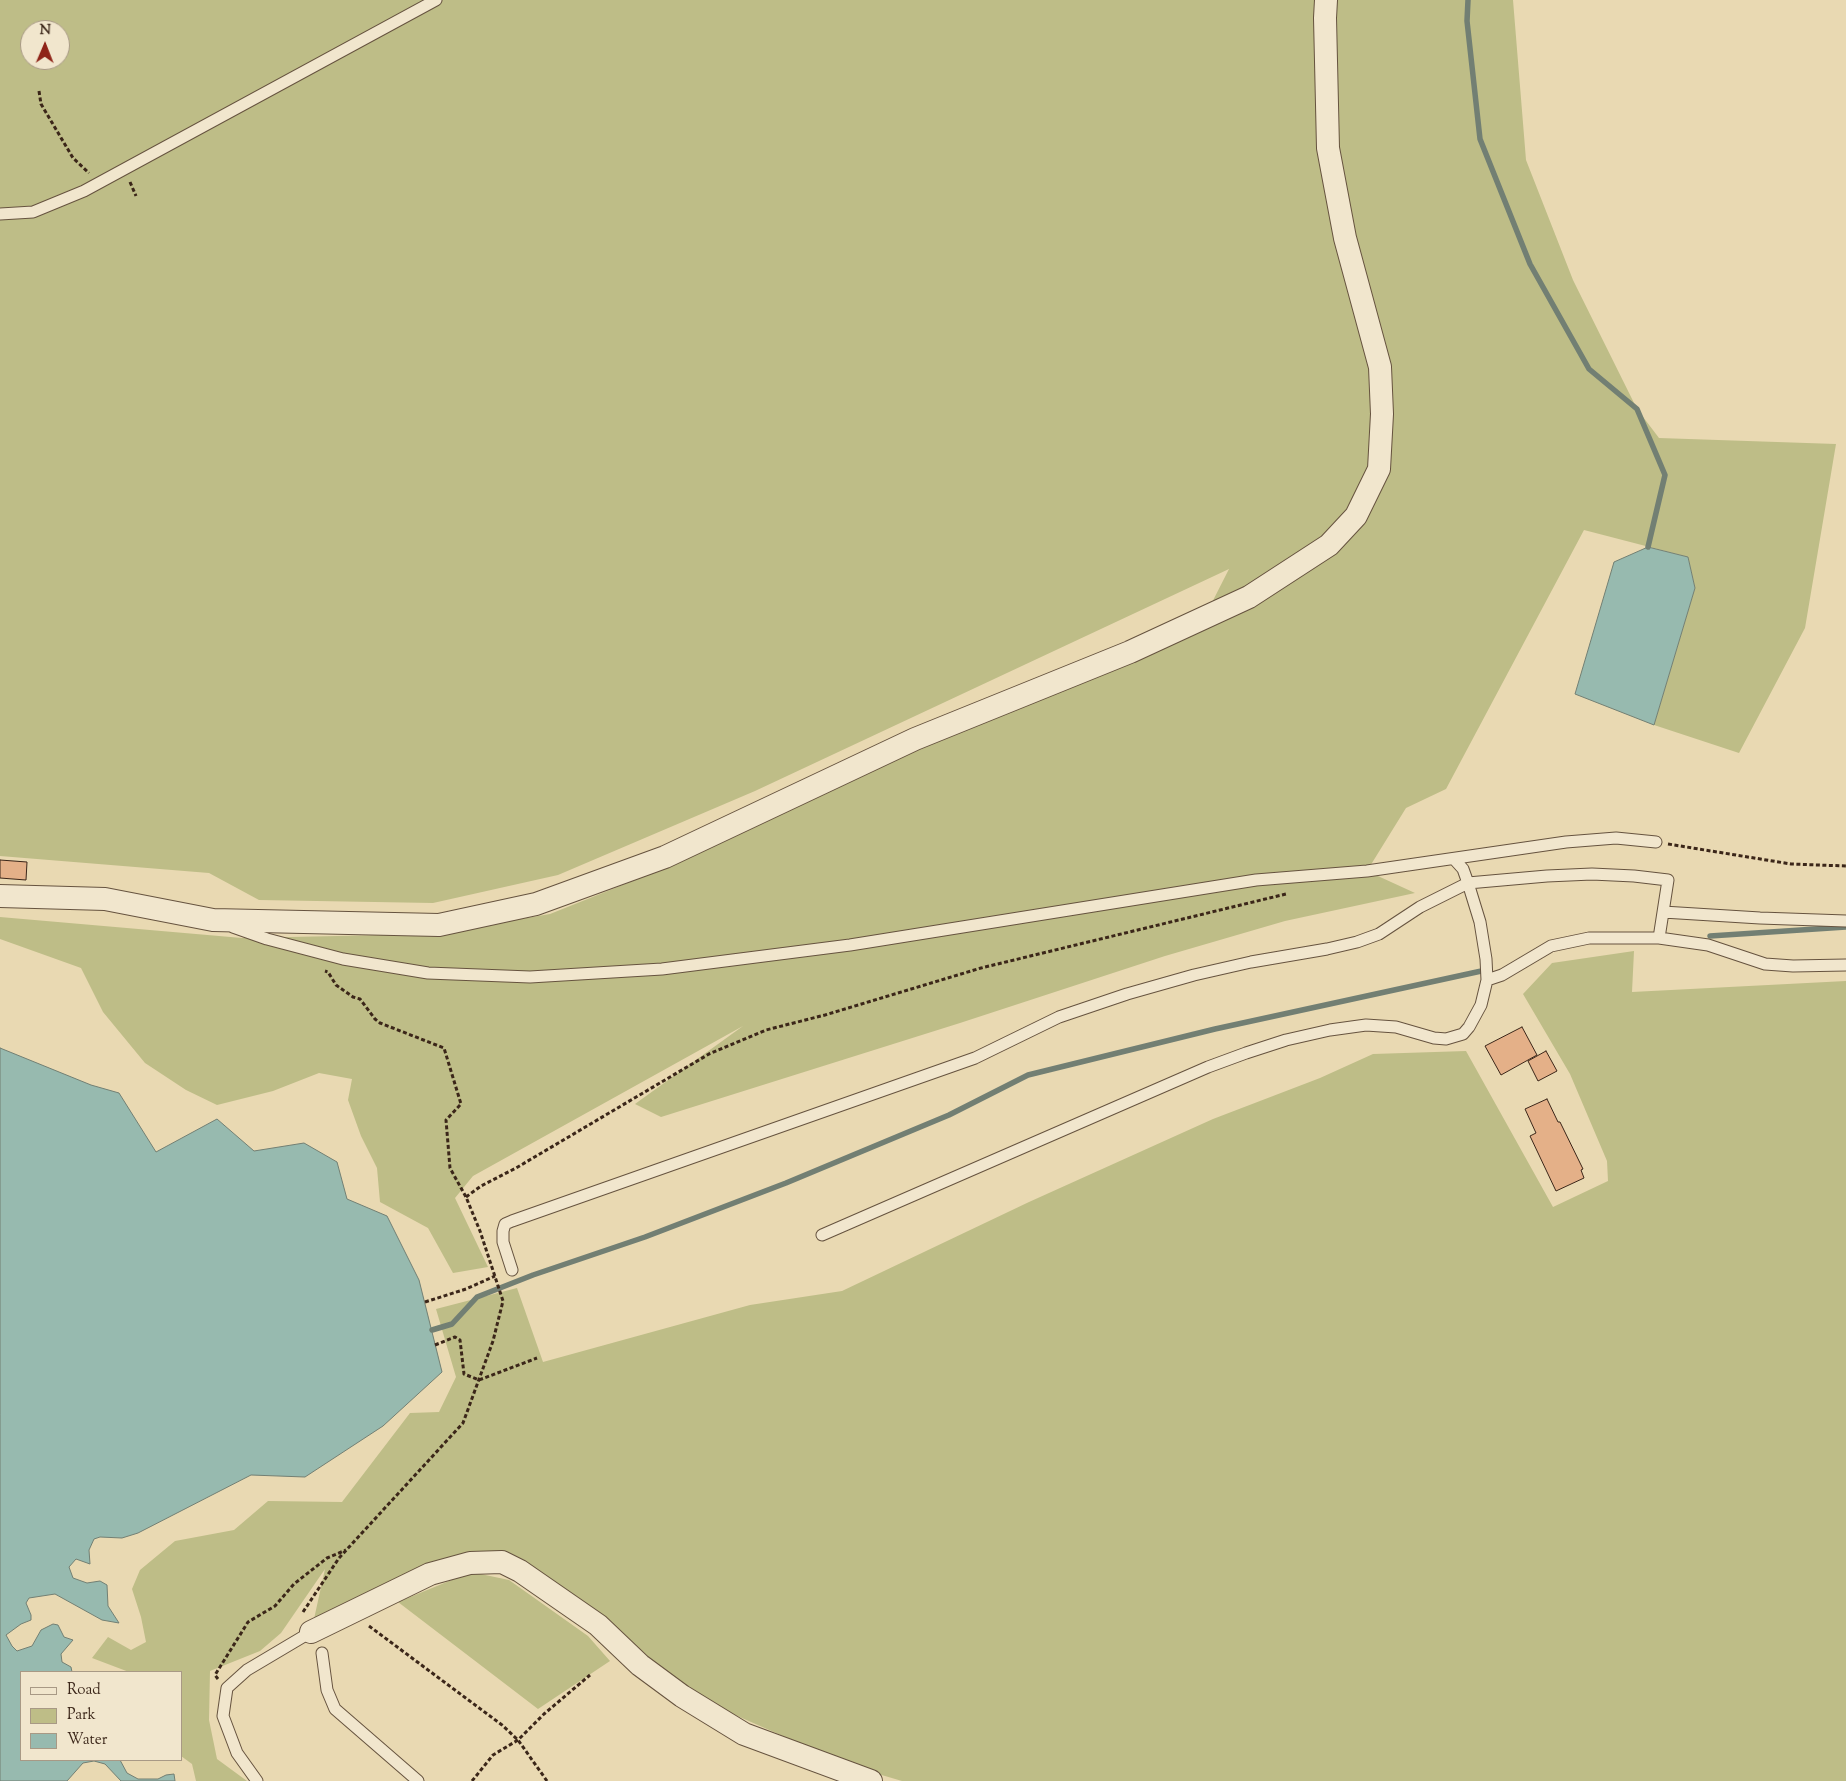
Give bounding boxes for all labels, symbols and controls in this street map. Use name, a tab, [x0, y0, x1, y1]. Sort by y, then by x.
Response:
north arrow	[20, 20, 70, 70]
text: N	[39, 21, 51, 41]
legend	[20, 1671, 182, 1761]
text: Road	[67, 1680, 101, 1701]
text: Park	[67, 1705, 96, 1726]
text: Water	[67, 1730, 107, 1751]

